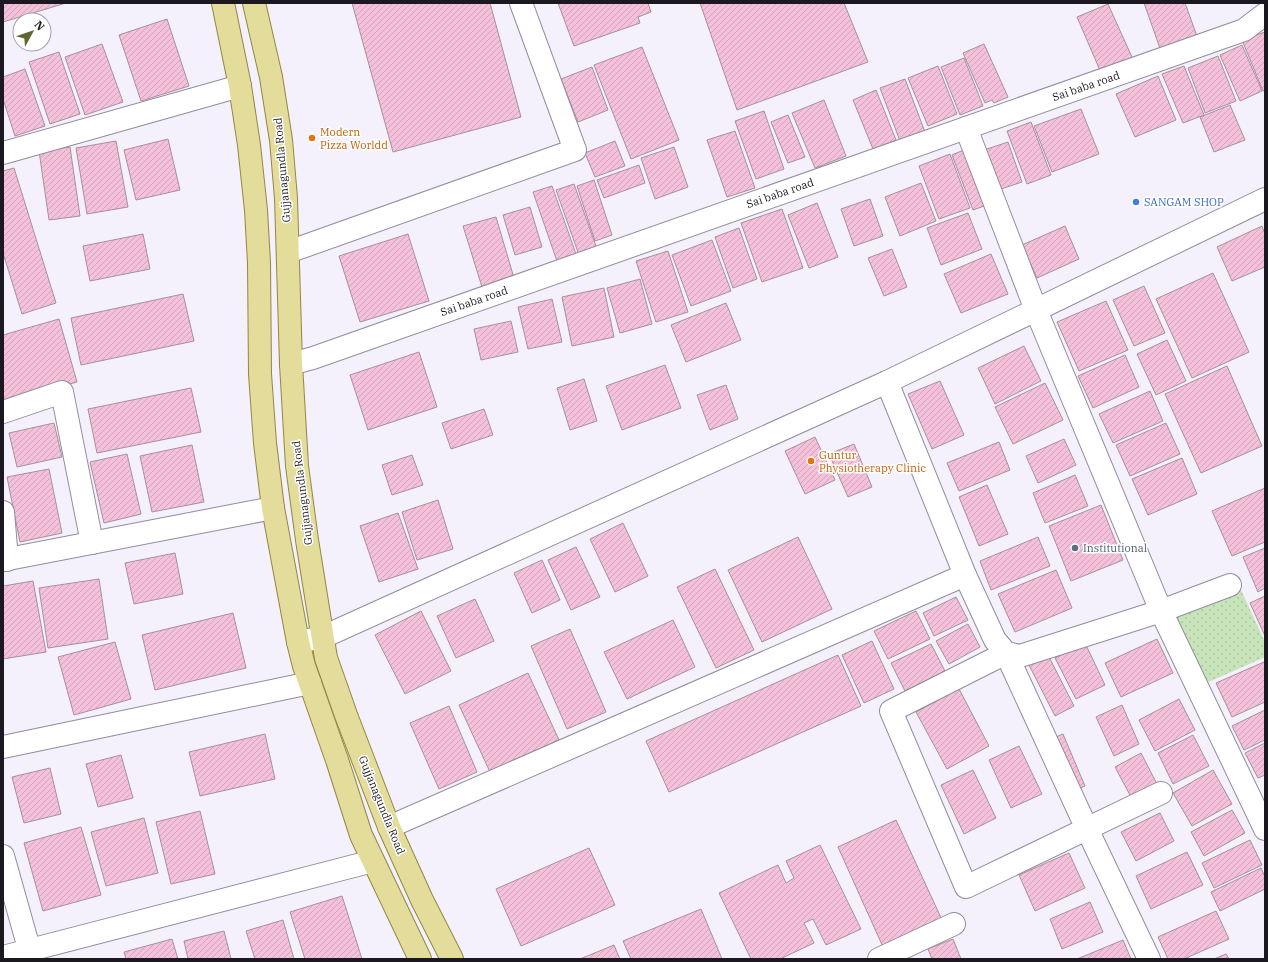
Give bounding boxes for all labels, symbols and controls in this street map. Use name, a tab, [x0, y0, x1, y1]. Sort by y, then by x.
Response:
north arrow	[12, 12, 52, 52]
text: N	[32, 18, 48, 34]
street label: Sai baba road	[1051, 68, 1122, 104]
street label: Gujjanagundla Road	[270, 117, 294, 223]
place label: Modern Pizza Worldd	[320, 125, 388, 152]
marker: Modern Pizza Worldd	[307, 133, 317, 143]
street label: Sai baba road	[745, 175, 816, 211]
place label: SANGAM SHOP	[1144, 195, 1224, 209]
marker: SANGAM SHOP	[1131, 197, 1141, 207]
street label: Sai baba road	[439, 283, 510, 319]
street label: Gujjanagundla Road	[289, 440, 315, 546]
place label: Guntur Physiotherapy Clinic	[819, 448, 926, 475]
marker: Guntur Physiotherapy Clinic	[806, 456, 816, 466]
place label: Institutional	[1083, 541, 1147, 555]
marker: Institutional	[1070, 543, 1080, 553]
street label: Gujjanagundla Road	[356, 754, 408, 857]

